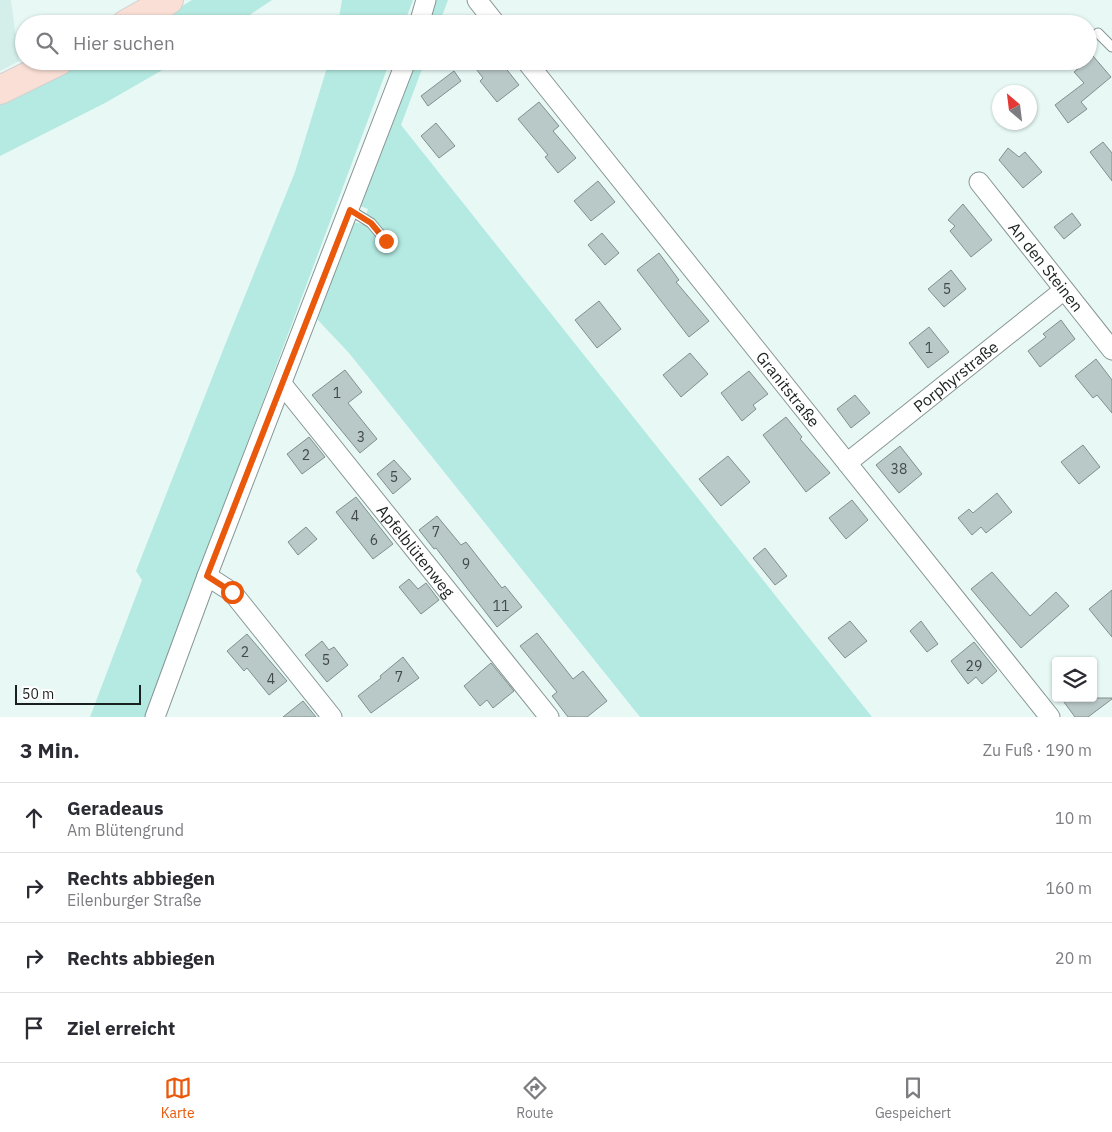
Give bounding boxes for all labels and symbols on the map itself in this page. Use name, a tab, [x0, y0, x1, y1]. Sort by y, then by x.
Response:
north arrow	[992, 85, 1037, 130]
street label: An den Steinen	[1004, 218, 1088, 316]
route end	[375, 230, 398, 253]
house number: 5	[943, 280, 951, 298]
street label: Porphyrstraße	[909, 336, 1002, 416]
house number: 1	[925, 339, 933, 357]
street label: Granitstraße	[752, 347, 824, 431]
house number: 1	[333, 384, 341, 402]
house number: 3	[357, 428, 365, 446]
house number: 2	[302, 446, 310, 464]
house number: 38	[891, 460, 907, 478]
house number: 5	[390, 468, 398, 486]
street label: Apfelblütenweg	[373, 501, 459, 602]
house number: 4	[351, 507, 359, 525]
house number: 7	[432, 523, 440, 541]
house number: 6	[370, 531, 378, 549]
house number: 9	[462, 555, 470, 573]
route start	[221, 581, 244, 604]
house number: 11	[493, 597, 509, 615]
house number: 2	[241, 643, 249, 661]
house number: 5	[322, 651, 330, 669]
house number: 29	[966, 657, 982, 675]
house number: 7	[395, 668, 403, 686]
house number: 4	[267, 670, 275, 688]
scale bar	[15, 682, 141, 705]

